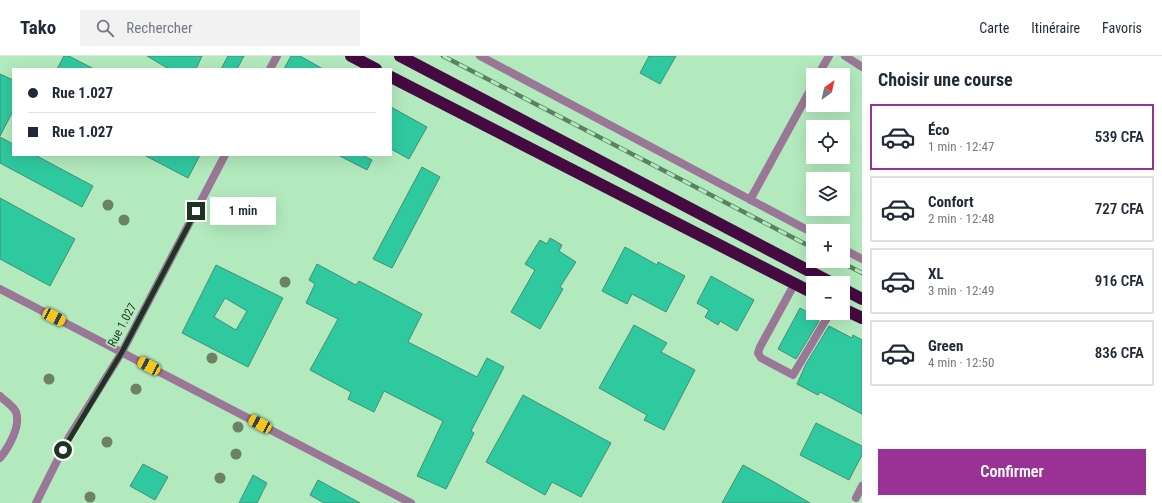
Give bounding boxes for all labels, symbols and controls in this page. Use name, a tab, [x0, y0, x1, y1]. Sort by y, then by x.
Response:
search box	[80, 10, 360, 46]
text: Tako	[20, 16, 56, 39]
icon: search	[94, 17, 116, 39]
text: Rechercher	[126, 19, 193, 37]
text: Carte	[979, 20, 1009, 36]
text: Itinéraire	[1031, 20, 1080, 36]
text: Favoris	[1102, 20, 1142, 36]
north arrow	[806, 68, 850, 112]
map controls	[806, 68, 850, 320]
text: Choisir une course	[878, 69, 1013, 90]
text: Rue 1.027	[52, 84, 113, 102]
icon: car	[880, 119, 916, 155]
button: locate	[806, 120, 850, 164]
text: Éco	[928, 121, 950, 139]
text: Rue 1.027	[52, 123, 113, 141]
text: 539 CFA	[1095, 128, 1144, 146]
text: 1 min · 12:47	[928, 139, 994, 154]
button: layers	[806, 172, 850, 216]
icon: car	[880, 191, 916, 227]
text: Confort	[928, 193, 974, 211]
callout: 1 min	[210, 197, 276, 225]
text: 727 CFA	[1095, 200, 1144, 218]
route end	[187, 202, 205, 220]
text: 1 min	[229, 203, 257, 218]
text: 2 min · 12:48	[928, 211, 994, 226]
button: +	[806, 224, 850, 268]
icon: car	[880, 263, 916, 299]
text: XL	[928, 265, 944, 283]
text: 916 CFA	[1095, 272, 1144, 290]
button: −	[806, 276, 850, 320]
text: 3 min · 12:49	[928, 283, 994, 298]
street label: Rue 1.027	[105, 301, 139, 349]
car	[41, 306, 67, 328]
icon: car	[880, 335, 916, 371]
text: Green	[928, 337, 963, 355]
text: 836 CFA	[1095, 344, 1144, 362]
car	[136, 355, 162, 377]
text: 4 min · 12:50	[928, 355, 994, 370]
car	[247, 413, 273, 435]
route start	[54, 441, 72, 459]
button: Confirmer	[878, 449, 1146, 495]

